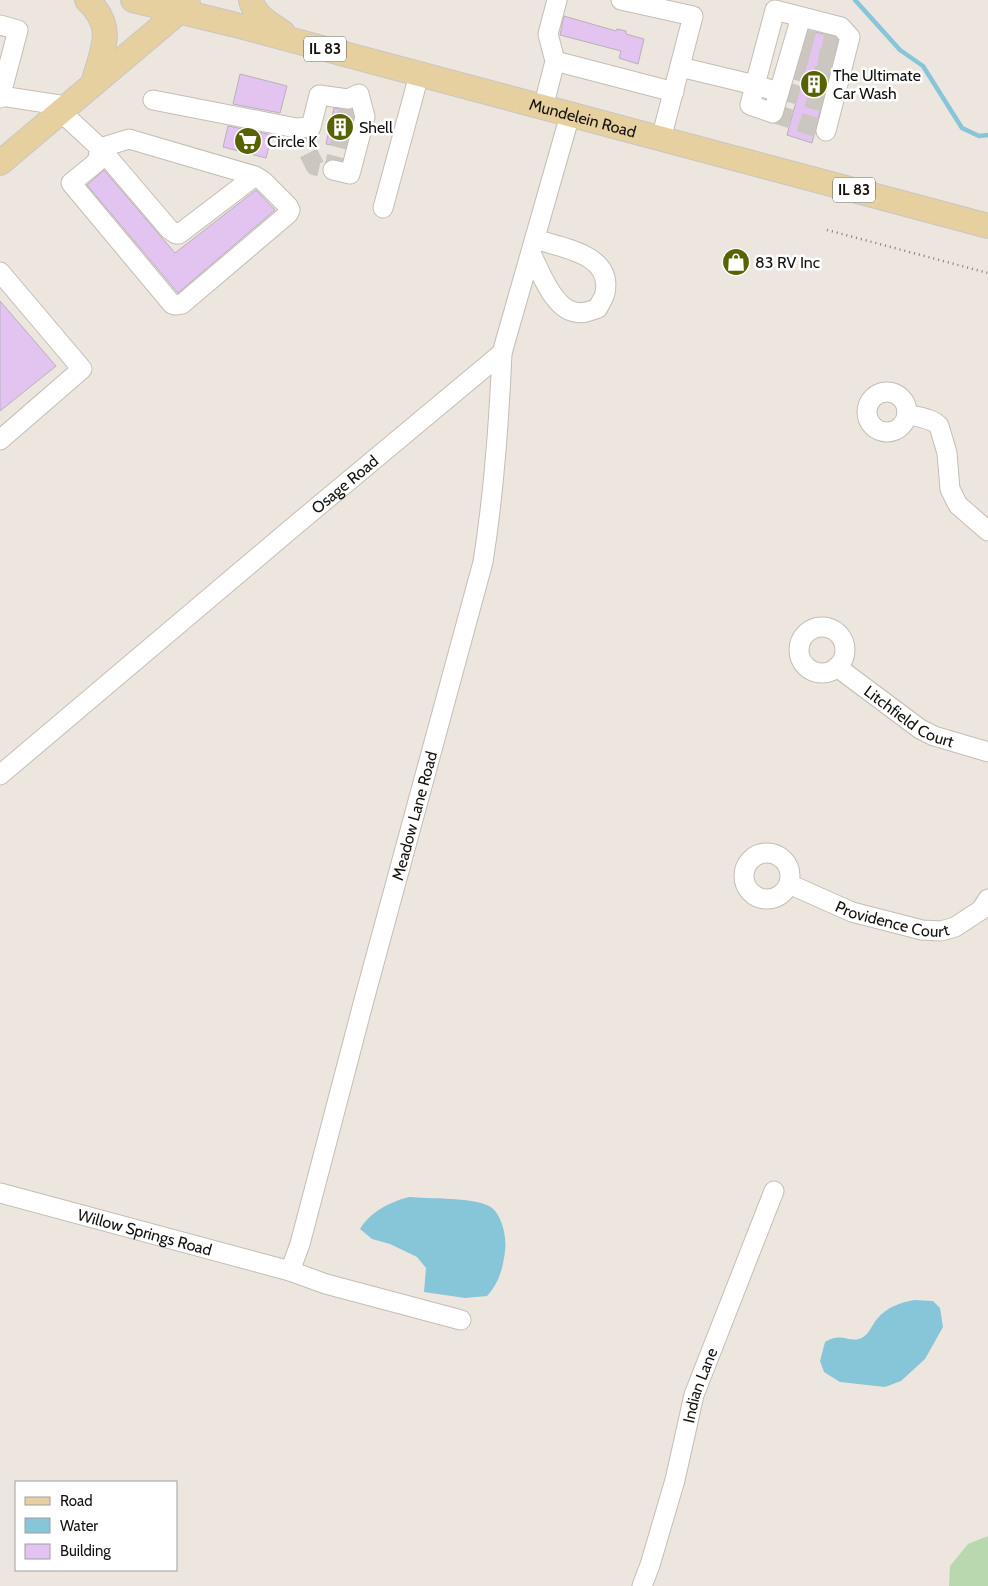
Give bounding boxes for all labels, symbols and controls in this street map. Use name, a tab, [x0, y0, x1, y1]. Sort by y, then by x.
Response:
road number: IL 83	[304, 36, 346, 62]
place label: The Ultimate Car Wash	[833, 66, 921, 103]
building icon: The Ultimate Car Wash	[799, 69, 829, 99]
street label: Mundelein Road	[527, 95, 638, 142]
building icon: Shell	[325, 112, 355, 142]
place label: Shell	[359, 118, 393, 137]
supermarket icon: Circle K	[233, 126, 263, 156]
place label: Circle K	[267, 132, 317, 151]
road number: IL 83	[833, 178, 875, 202]
shop icon: 83 RV Inc	[721, 247, 751, 277]
place label: 83 RV Inc	[755, 253, 820, 272]
street label: Osage Road	[308, 451, 382, 518]
street label: Litchfield Court	[860, 682, 957, 752]
street label: Meadow Lane Road	[388, 749, 441, 882]
street label: Providence Court	[832, 897, 952, 941]
street label: Willow Springs Road	[75, 1205, 214, 1260]
street label: Indian Lane	[679, 1345, 722, 1425]
legend	[15, 1481, 178, 1571]
text: Road	[60, 1492, 93, 1510]
text: Water	[60, 1517, 98, 1535]
text: Building	[60, 1542, 111, 1560]

